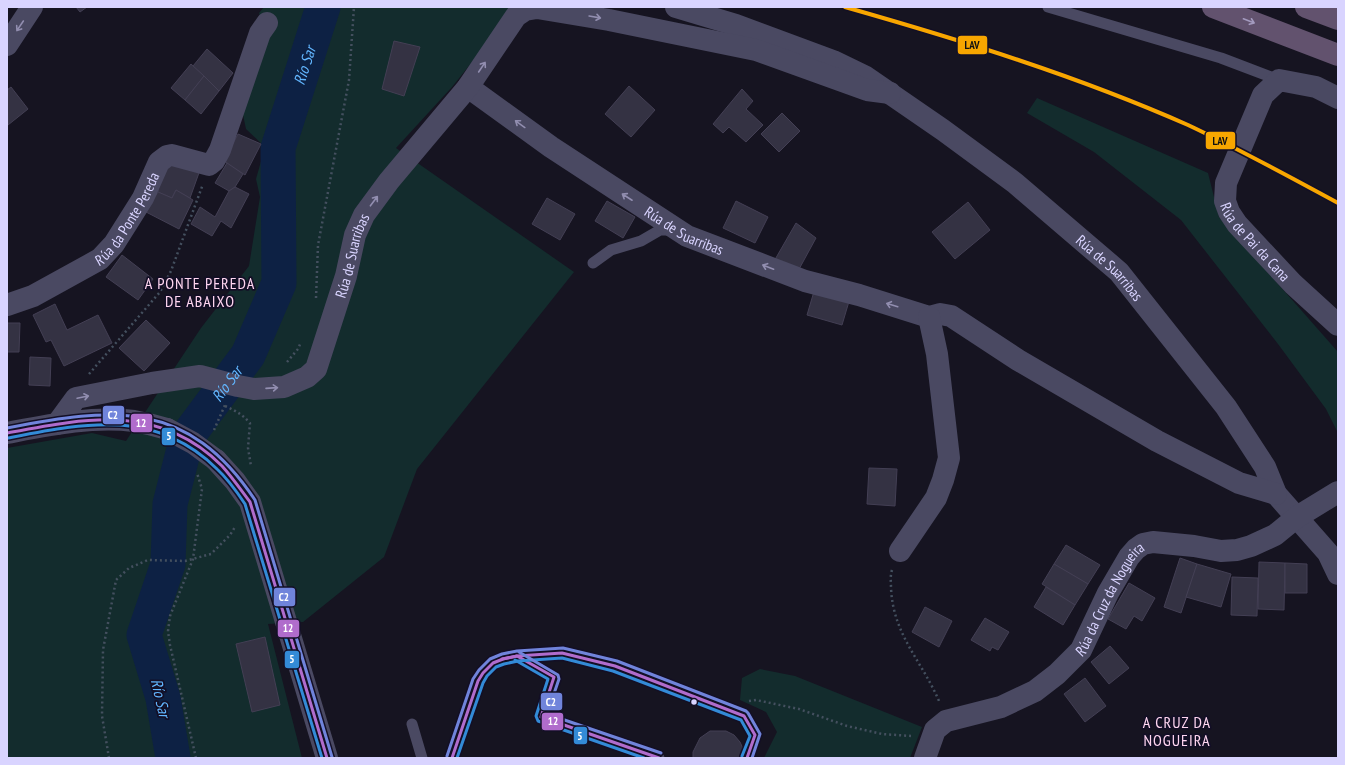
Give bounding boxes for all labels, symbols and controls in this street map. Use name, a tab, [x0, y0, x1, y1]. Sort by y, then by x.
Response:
one-way arrow	[588, 13, 601, 21]
one-way arrow	[1243, 17, 1255, 25]
one-way arrow	[16, 20, 24, 31]
line badge: LAV	[957, 35, 988, 55]
text: LAV	[964, 38, 980, 52]
water label: Río Sar	[289, 41, 321, 87]
one-way arrow	[477, 62, 486, 73]
one-way arrow	[514, 120, 525, 128]
line badge: LAV	[1205, 131, 1236, 150]
text: LAV	[1212, 134, 1228, 148]
street label: Rúa da Ponte Pereda	[91, 169, 163, 269]
one-way arrow	[622, 193, 633, 201]
one-way arrow	[369, 196, 378, 207]
street label: Rúa de Pai da Cana	[1217, 200, 1295, 285]
street label: Rúa de Suarribas	[641, 202, 726, 259]
street label: Rúa de Suarribas	[330, 210, 373, 300]
street label: Rúa de Suarribas	[1073, 230, 1148, 304]
one-way arrow	[762, 263, 774, 270]
district label: A PONTE PEREDA DE ABAIXO	[145, 273, 255, 311]
one-way arrow	[886, 301, 899, 308]
water label: Río Sar	[207, 360, 248, 406]
one-way arrow	[265, 384, 278, 391]
one-way arrow	[76, 392, 89, 400]
line badge: C2	[102, 405, 125, 425]
text: C2	[108, 408, 118, 422]
line badge: 12	[130, 413, 153, 433]
text: 12	[136, 416, 146, 430]
line badge: 5	[161, 427, 176, 446]
text: 5	[166, 429, 172, 443]
street label: Rúa da Cruz da Nogueira	[1071, 537, 1147, 660]
line badge: C2	[273, 587, 296, 607]
text: C2	[279, 590, 289, 604]
line badge: 12	[277, 619, 300, 638]
text: 12	[283, 621, 293, 635]
line badge: 5	[284, 650, 300, 669]
text: 5	[289, 652, 295, 666]
water label: Río Sar	[147, 677, 176, 722]
line badge: C2	[540, 692, 563, 711]
text: C2	[546, 695, 556, 709]
unlabelled marker	[689, 697, 699, 707]
line badge: 12	[541, 712, 564, 731]
district label: A CRUZ DA NOGUEIRA	[1143, 712, 1211, 750]
text: 12	[548, 714, 558, 728]
line badge: 5	[573, 726, 588, 745]
text: 5	[577, 729, 583, 743]

